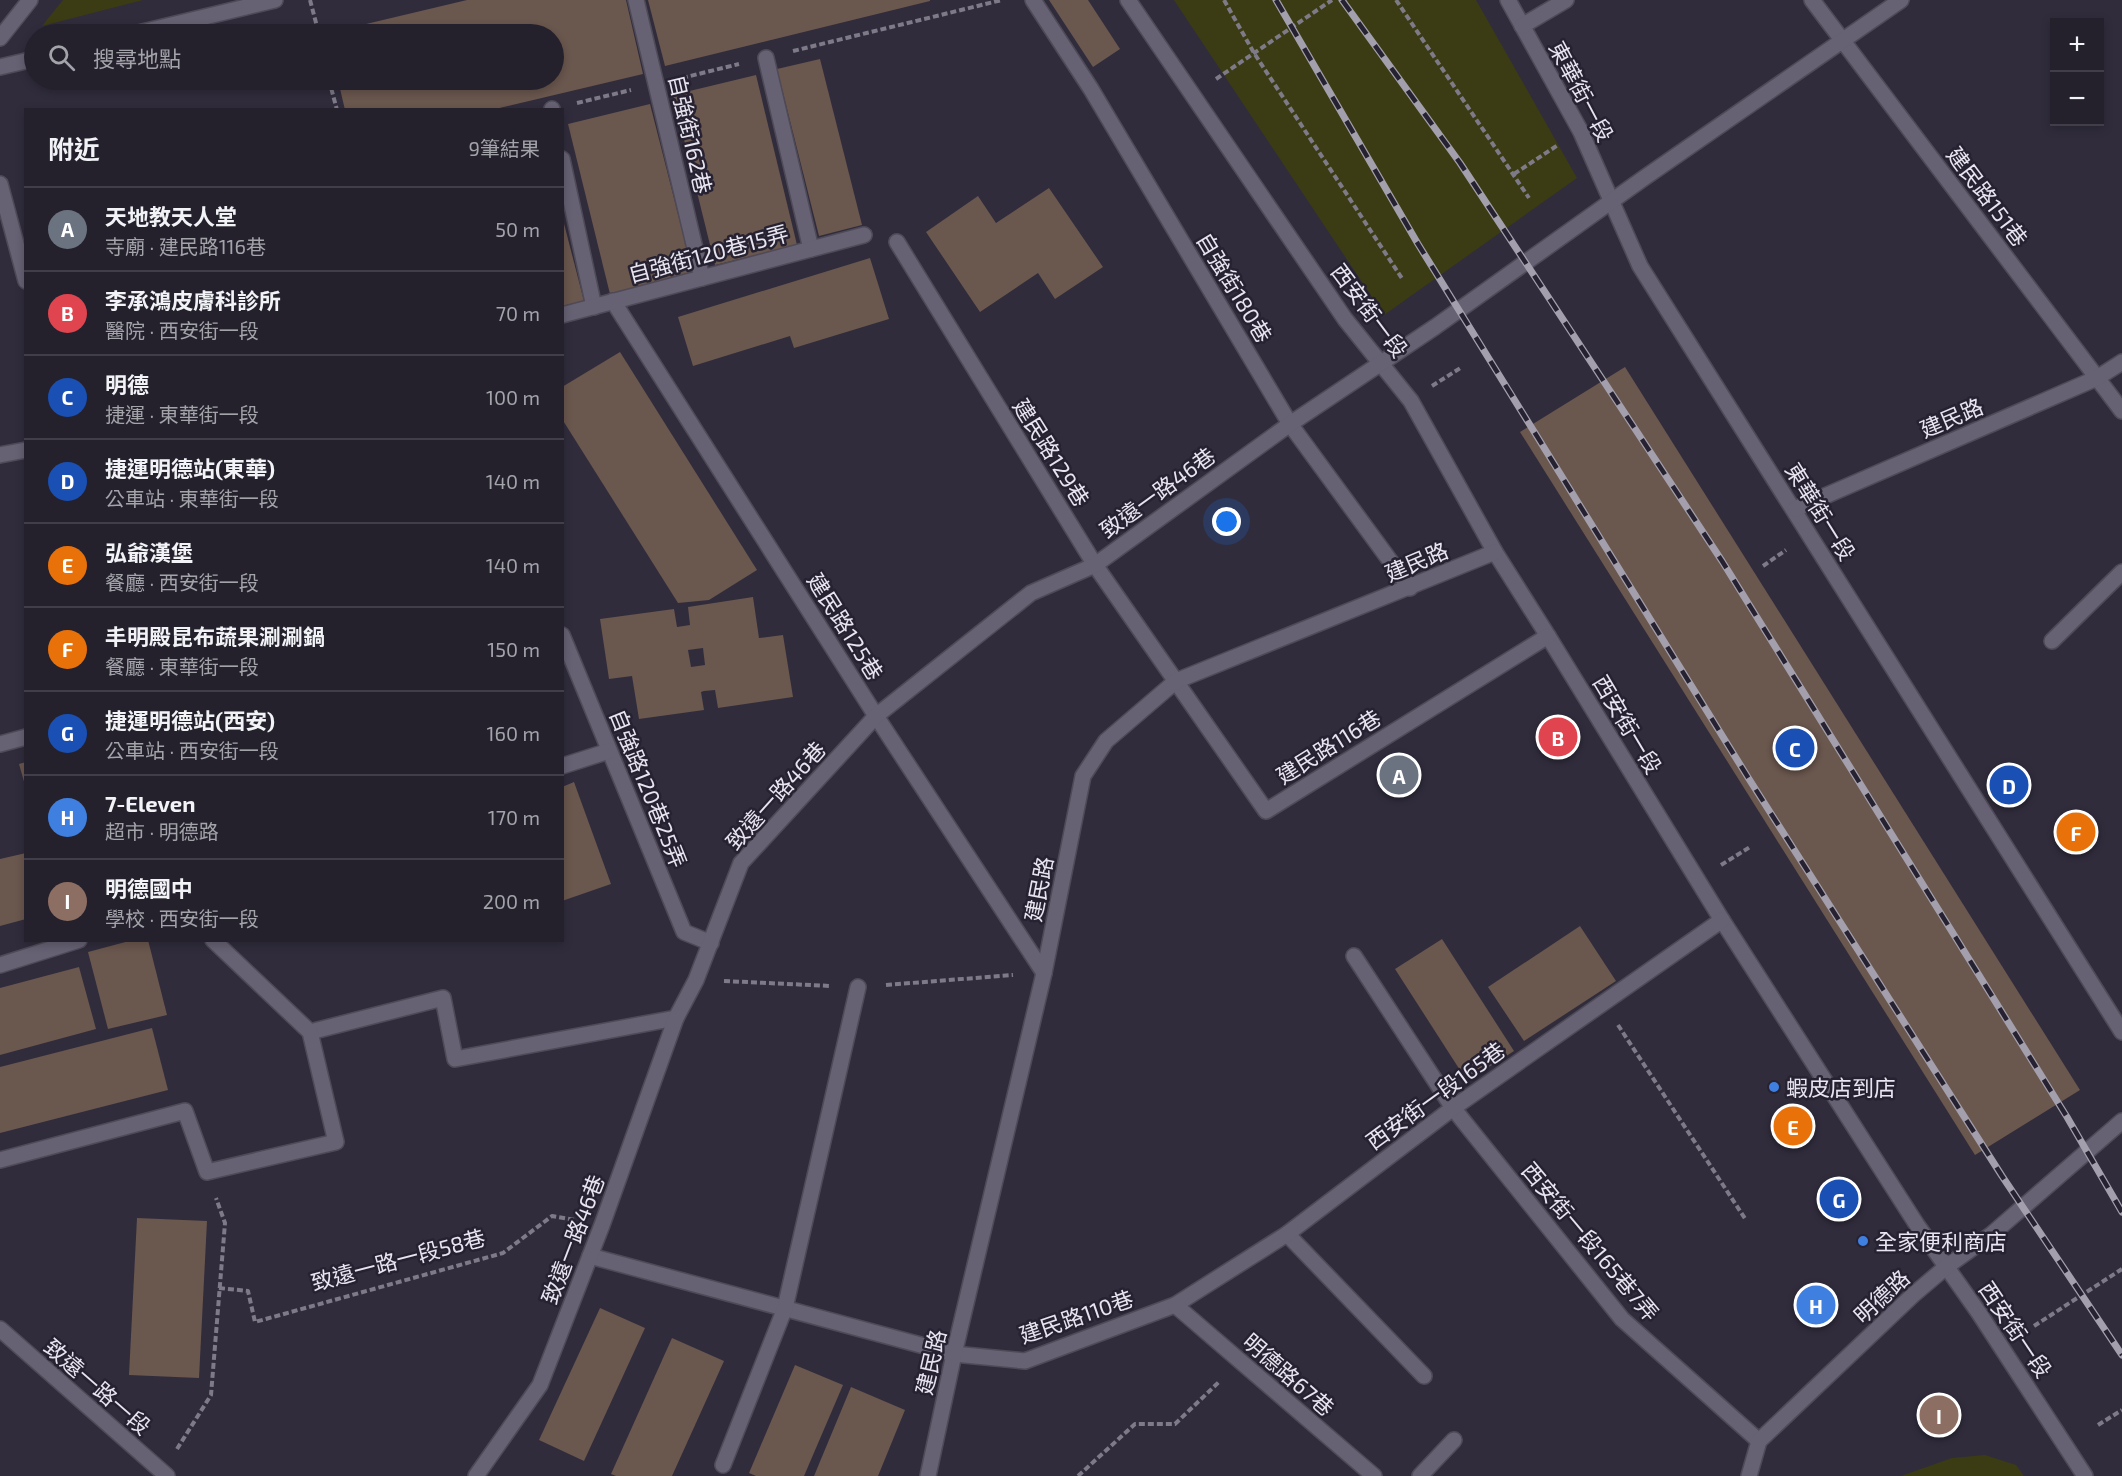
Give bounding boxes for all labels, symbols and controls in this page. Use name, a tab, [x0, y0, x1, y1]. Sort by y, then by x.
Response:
map controls	[2050, 18, 2104, 126]
button: +	[2050, 18, 2104, 72]
search box	[24, 24, 564, 90]
street label: 東華街一段	[1545, 36, 1619, 146]
icon: search	[45, 41, 78, 74]
text: 搜尋地點	[93, 45, 181, 71]
street label: 自強街162巷	[665, 72, 717, 196]
button: −	[2050, 72, 2104, 126]
text: 附近	[48, 133, 100, 164]
text: 9筆結果	[469, 136, 540, 160]
street label: 建民路151巷	[1942, 141, 2034, 251]
text: 天地教天人堂	[105, 203, 237, 229]
text: A	[61, 217, 74, 241]
text: 50 m	[495, 217, 540, 241]
street label: 自強街120巷15弄	[625, 219, 791, 287]
street label: 自強街180巷	[1192, 227, 1278, 347]
text: 寺廟 · 建民路116巷	[105, 234, 266, 258]
street label: 西安街一段	[1327, 258, 1413, 362]
text: 李承鴻皮膚科診所	[105, 287, 281, 313]
text: B	[61, 301, 74, 325]
text: 70 m	[496, 301, 540, 325]
text: 醫院 · 西安街一段	[105, 318, 259, 342]
text: 明德	[105, 371, 149, 397]
text: C	[62, 385, 73, 409]
text: 100 m	[486, 385, 540, 409]
street label: 建民路	[1916, 392, 1986, 442]
street label: 建民路129巷	[1009, 393, 1095, 511]
text: 捷運 · 東華街一段	[105, 402, 259, 426]
street label: 致遠一路46巷	[1094, 441, 1220, 543]
text: 捷運明德站(東華)	[105, 455, 275, 481]
street label: 東華街一段	[1781, 457, 1861, 565]
text: D	[61, 469, 74, 493]
text: 140 m	[486, 469, 540, 493]
text: 公車站 · 東華街一段	[105, 486, 279, 510]
your location	[1212, 507, 1241, 536]
street label: 建民路	[1381, 536, 1451, 586]
text: 弘爺漢堡	[105, 539, 193, 565]
text: E	[62, 553, 73, 577]
text: 140 m	[486, 553, 540, 577]
street label: 建民路125巷	[803, 568, 889, 684]
text: 餐廳 · 西安街一段	[105, 570, 259, 594]
text: 丰明殿昆布蔬果涮涮鍋	[105, 623, 325, 649]
text: F	[62, 637, 73, 661]
text: 150 m	[487, 637, 540, 661]
text: 餐廳 · 東華街一段	[105, 654, 259, 678]
street label: 西安街一段	[1589, 670, 1667, 778]
street label: 建民路116巷	[1271, 704, 1385, 788]
street label: 自強路120巷25弄	[605, 705, 693, 871]
text: 捷運明德站(西安)	[105, 707, 275, 733]
pin: B	[1538, 714, 1578, 760]
text: G	[61, 721, 74, 745]
text: 160 m	[487, 721, 540, 745]
pin: C	[1776, 726, 1814, 771]
street label: 致遠一路46巷	[720, 736, 830, 854]
text: 公車站 · 西安街一段	[105, 738, 279, 762]
pin: A	[1380, 752, 1418, 798]
pin: D	[1990, 762, 2028, 808]
text: 7-Eleven	[105, 790, 195, 816]
text: H	[61, 805, 74, 829]
text: 170 m	[488, 805, 540, 829]
pin: F	[2056, 810, 2096, 854]
text: 超市 · 明德路	[105, 819, 219, 843]
street label: 建民路	[1019, 854, 1057, 924]
text: 明德國中	[105, 875, 193, 901]
text: I	[65, 889, 70, 913]
text: 200 m	[483, 889, 540, 913]
text: 學校 · 西安街一段	[105, 906, 259, 930]
street label: 西安街一段165巷	[1361, 1036, 1509, 1154]
place label: 蝦皮店到店	[1786, 1074, 1896, 1100]
marker: 蝦皮店到店	[1767, 1080, 1781, 1094]
pin: E	[1774, 1104, 1812, 1148]
street label: 西安街一段165巷7弄	[1517, 1157, 1665, 1325]
street label: 致遠一路46巷	[535, 1171, 609, 1307]
pin: G	[1820, 1176, 1858, 1222]
street label: 致遠一路一段58巷	[308, 1223, 488, 1295]
place label: 全家便利商店	[1875, 1228, 2007, 1254]
marker: 全家便利商店	[1856, 1234, 1870, 1248]
street label: 明德路	[1848, 1264, 1914, 1328]
street label: 西安街一段	[1974, 1276, 2058, 1382]
pin: H	[1796, 1282, 1836, 1328]
street label: 建民路110巷	[1016, 1284, 1136, 1348]
street label: 建民路	[910, 1327, 950, 1397]
street label: 明德路67巷	[1238, 1327, 1340, 1421]
street label: 致遠一路一段	[40, 1333, 156, 1439]
pin: I	[1920, 1392, 1958, 1438]

